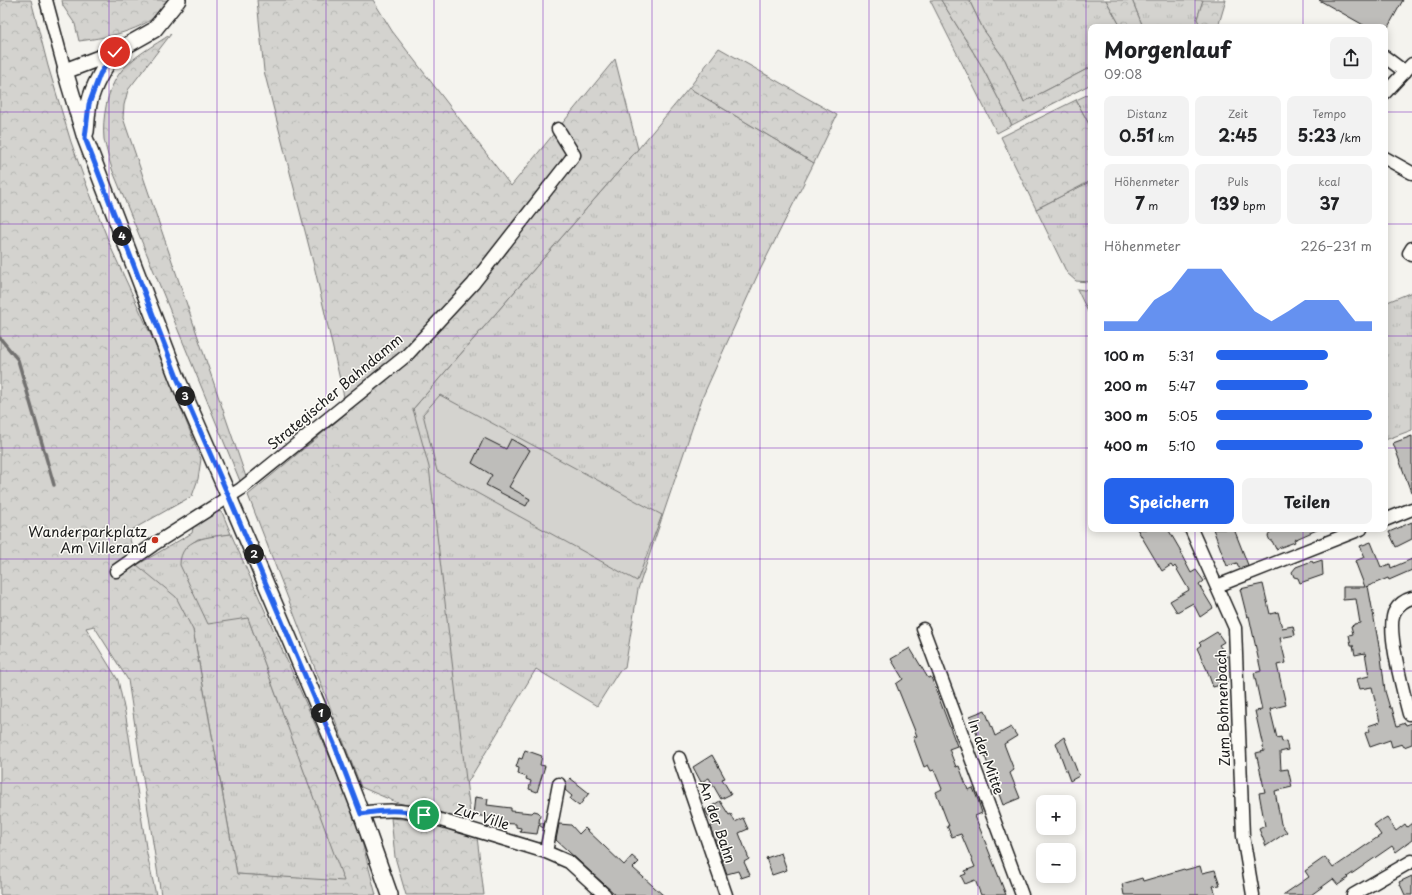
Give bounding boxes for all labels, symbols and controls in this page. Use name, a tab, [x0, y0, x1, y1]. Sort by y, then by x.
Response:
text: Morgenlauf	[1104, 32, 1231, 65]
pin	[98, 35, 132, 69]
button: share	[1330, 37, 1372, 79]
icon: check	[104, 41, 126, 63]
text: 09:08	[1104, 64, 1142, 83]
text: Distanz	[1126, 105, 1167, 122]
text: Zeit	[1228, 105, 1248, 122]
text: Tempo	[1313, 105, 1346, 122]
text: 0.51	[1119, 122, 1154, 148]
text: 2:45	[1218, 122, 1258, 148]
text: 5:23	[1298, 122, 1336, 148]
text: km	[1154, 129, 1174, 146]
text: /km	[1336, 129, 1361, 146]
text: Höhenmeter	[1114, 173, 1179, 190]
text: Puls	[1227, 173, 1249, 190]
text: kcal	[1318, 173, 1340, 190]
text: 7	[1135, 190, 1145, 216]
text: 139	[1210, 190, 1239, 216]
text: 37	[1319, 190, 1339, 216]
text: m	[1145, 197, 1158, 214]
text: bpm	[1239, 197, 1266, 214]
pin: 4	[112, 226, 132, 246]
text: 4	[118, 227, 126, 244]
text: Höhenmeter	[1104, 236, 1181, 255]
text: 226–231 m	[1300, 236, 1372, 255]
street label: Strategischer Bahndamm	[262, 329, 407, 455]
text: 100 m	[1104, 346, 1145, 365]
text: 5:31	[1168, 346, 1194, 365]
text: 200 m	[1104, 376, 1148, 395]
text: 5:47	[1168, 376, 1195, 395]
pin: 3	[175, 386, 195, 406]
text: 3	[181, 387, 189, 404]
text: 300 m	[1104, 406, 1148, 425]
text: 5:05	[1168, 406, 1198, 425]
text: 400 m	[1104, 436, 1148, 455]
text: 5:10	[1168, 436, 1195, 455]
button: Speichern	[1104, 478, 1234, 524]
button: Teilen	[1242, 478, 1372, 524]
place label: Wanderparkplatz Am Villerand	[28, 521, 147, 558]
marker: Wanderparkplatz Am Villerand	[150, 535, 160, 545]
pin: 2	[244, 544, 264, 564]
text: 2	[250, 545, 258, 562]
street label: Zum Bohnenbach	[1210, 649, 1235, 767]
pin: 1	[311, 703, 331, 723]
text: 1	[318, 704, 324, 721]
street label: In der Mitte	[963, 716, 1010, 798]
street label: An der Bahn	[694, 778, 741, 866]
map controls	[1036, 795, 1076, 883]
button: +	[1036, 795, 1076, 835]
pin	[407, 798, 441, 832]
street label: Zur Ville	[452, 798, 513, 835]
icon: arrive	[413, 804, 435, 826]
button: −	[1036, 843, 1076, 883]

